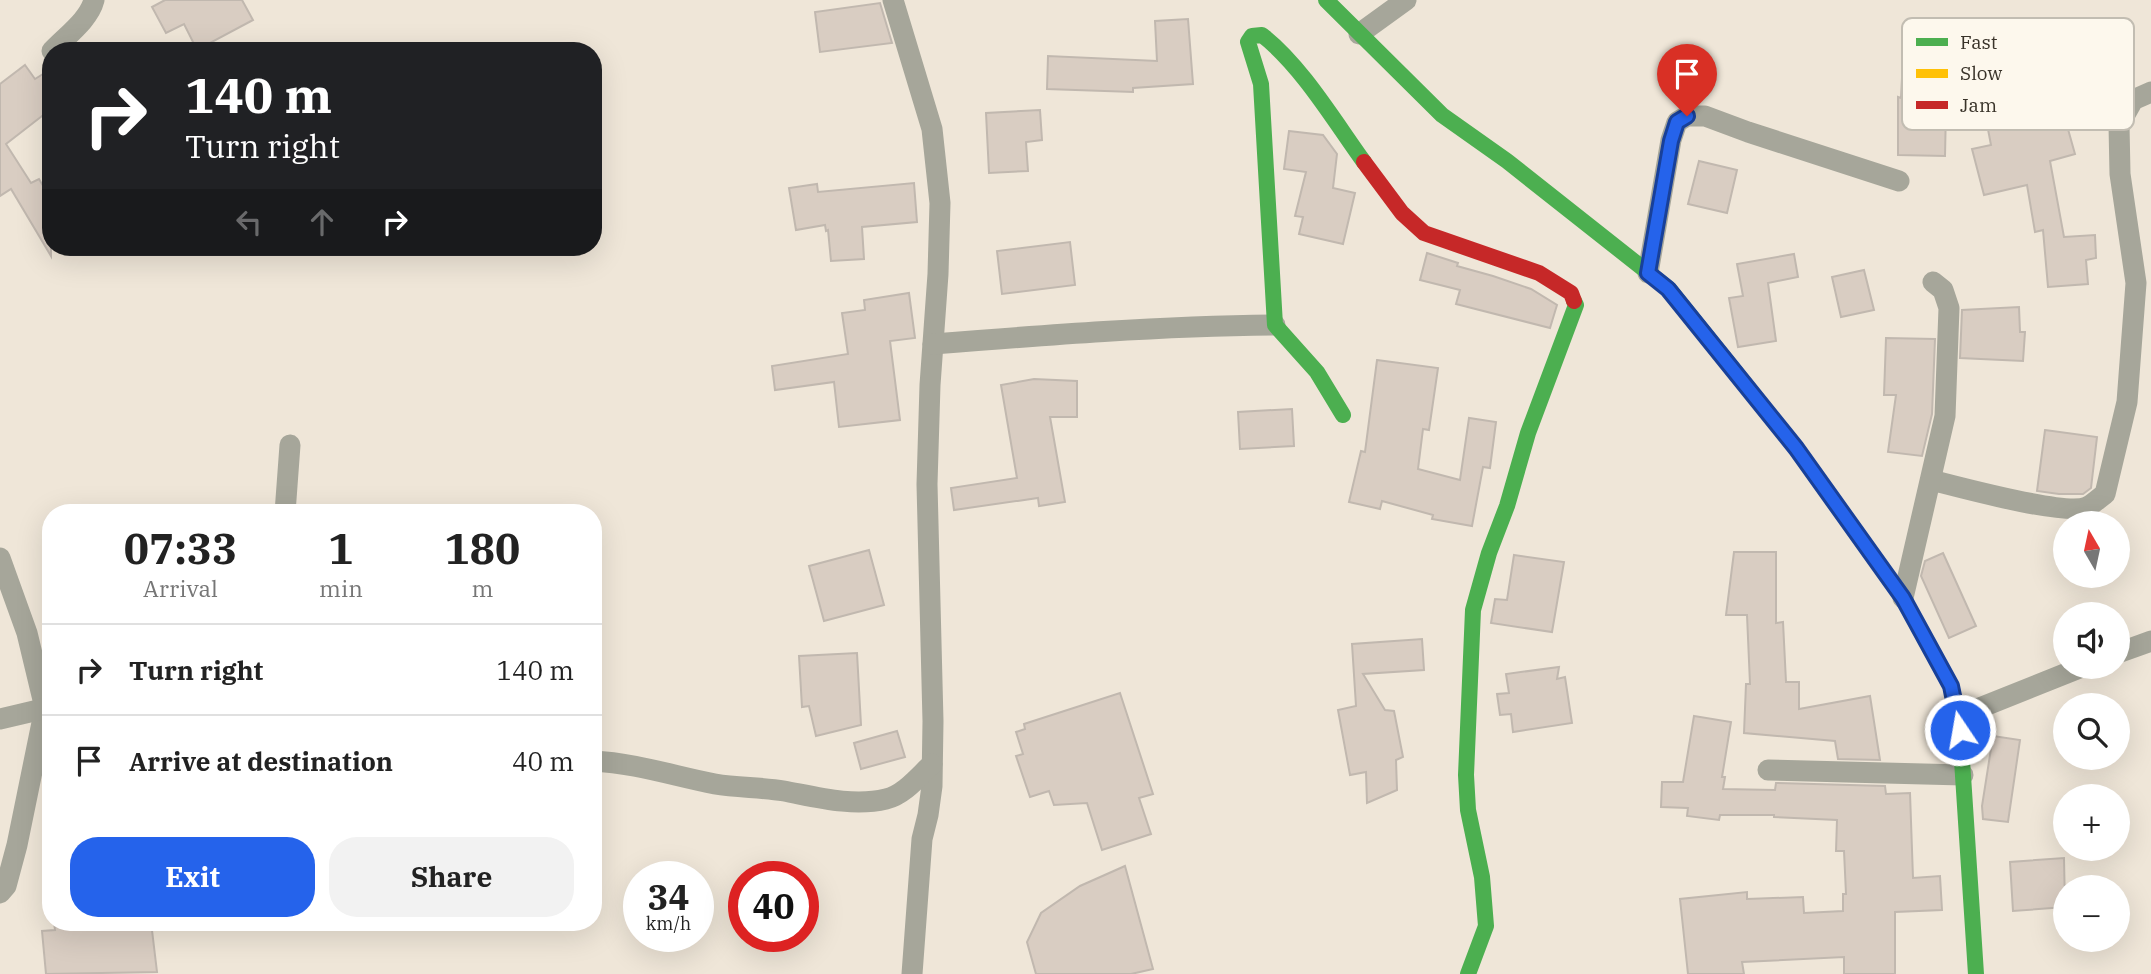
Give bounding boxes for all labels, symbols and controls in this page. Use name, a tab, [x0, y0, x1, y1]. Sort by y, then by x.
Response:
legend	[1902, 18, 2134, 130]
text: Fast	[1960, 30, 1998, 54]
pin	[1657, 44, 1717, 116]
icon: arrive	[1668, 55, 1706, 93]
text: Slow	[1960, 61, 2002, 85]
text: 140 m	[185, 63, 332, 126]
icon: right	[70, 70, 161, 161]
text: Jam	[1960, 93, 1997, 117]
text: Turn right	[185, 125, 340, 167]
icon: left	[230, 203, 268, 241]
icon: ahead	[303, 203, 341, 241]
icon: right	[376, 203, 414, 241]
north arrow	[2053, 511, 2130, 588]
map controls	[2053, 511, 2130, 952]
text: 07:33	[124, 521, 237, 576]
text: 1	[328, 521, 354, 576]
text: 180	[445, 521, 520, 576]
text: Arrival	[143, 573, 218, 603]
text: min	[319, 573, 363, 603]
text: m	[471, 573, 493, 603]
button: sound	[2053, 602, 2130, 679]
icon: right	[70, 651, 108, 689]
text: Turn right	[129, 653, 263, 687]
text: 140 m	[496, 653, 574, 687]
position arrow	[1923, 693, 1997, 767]
button: search	[2053, 693, 2130, 770]
icon: arrive	[70, 742, 108, 780]
text: Arrive at destination	[129, 744, 393, 778]
text: 40 m	[512, 744, 574, 778]
button: +	[2053, 784, 2130, 861]
button: Exit	[70, 837, 315, 917]
button: Share	[329, 837, 574, 917]
speed limit sign: 40	[728, 861, 819, 952]
text: 34	[647, 874, 690, 920]
button: −	[2053, 875, 2130, 952]
text: km/h	[646, 912, 691, 935]

